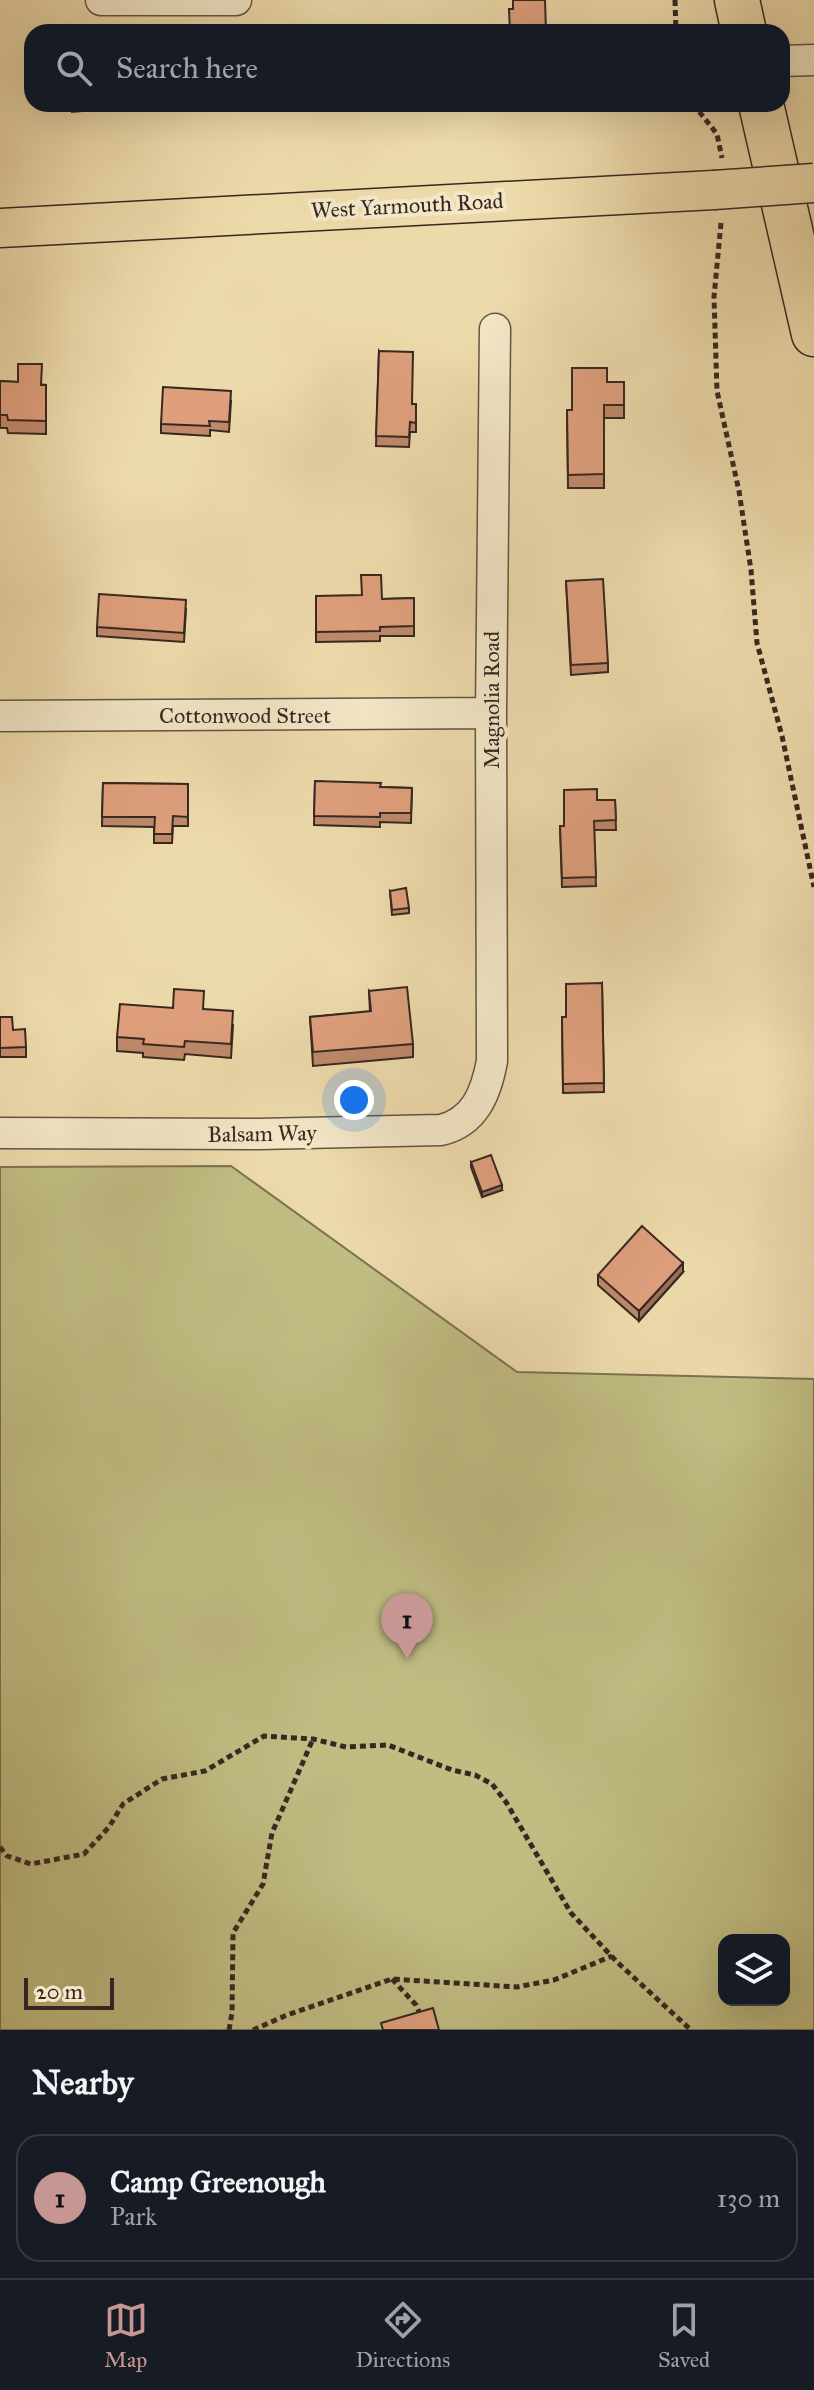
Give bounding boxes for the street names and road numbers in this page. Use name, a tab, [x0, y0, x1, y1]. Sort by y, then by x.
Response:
street label: West Yarmouth Road	[310, 187, 504, 224]
street label: Magnolia Road	[478, 631, 505, 769]
street label: Cottonwood Street	[159, 702, 331, 729]
street label: Balsam Way	[207, 1119, 318, 1148]

